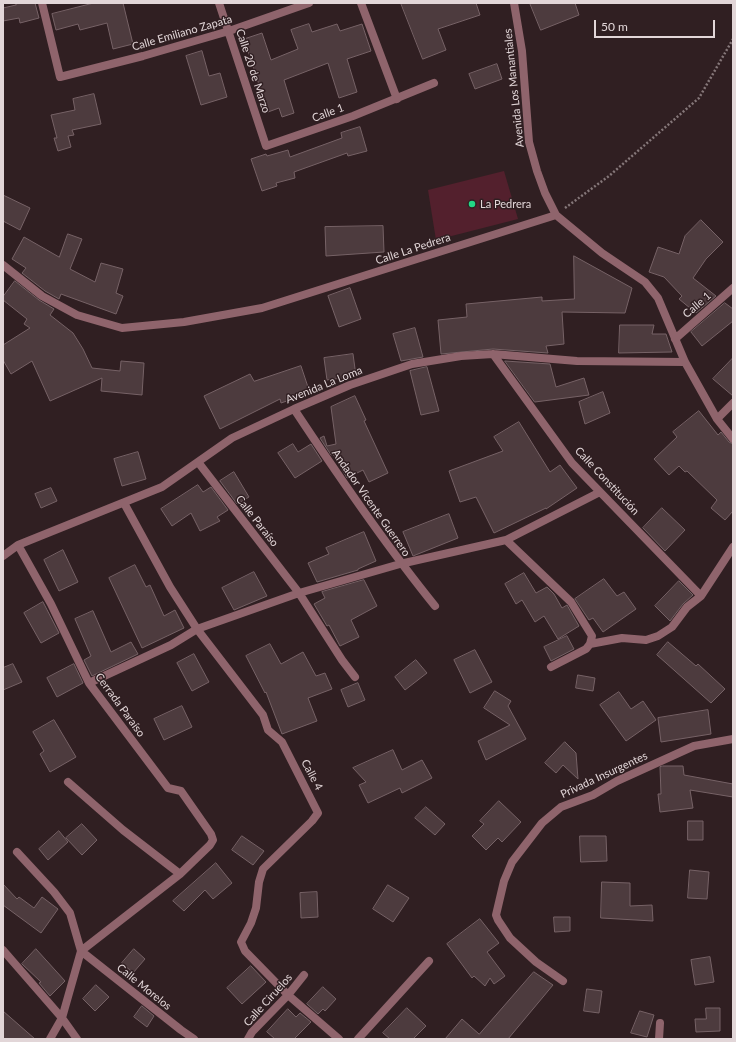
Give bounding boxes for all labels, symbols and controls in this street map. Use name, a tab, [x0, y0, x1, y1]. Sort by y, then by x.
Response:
street label: Calle Emiliano Zapata	[130, 12, 234, 54]
scale bar	[596, 12, 717, 38]
text: 50 m	[601, 19, 628, 34]
street label: Calle 20 de Marzo	[233, 27, 273, 115]
street label: Avenida Los Manantiales	[501, 28, 527, 148]
street label: Calle 1	[310, 101, 346, 125]
place label: La Pedrera	[480, 197, 531, 211]
marker: La Pedrera	[467, 199, 477, 209]
street label: Calle La Pedrera	[374, 231, 452, 267]
street label: Calle 1	[680, 289, 714, 321]
street label: Avenida La Loma	[284, 364, 364, 406]
street label: Calle Constitución	[572, 444, 642, 518]
street label: Andador Vicente Guerrero	[329, 447, 413, 559]
street label: Calle Paraíso	[233, 493, 281, 549]
street label: Cerrada Paraíso	[92, 670, 148, 740]
street label: Privada Insurgentes	[558, 749, 650, 801]
street label: Calle 4	[298, 757, 326, 793]
street label: Calle Morelos	[114, 961, 174, 1013]
street label: Calle Ciruelos	[241, 971, 295, 1029]

